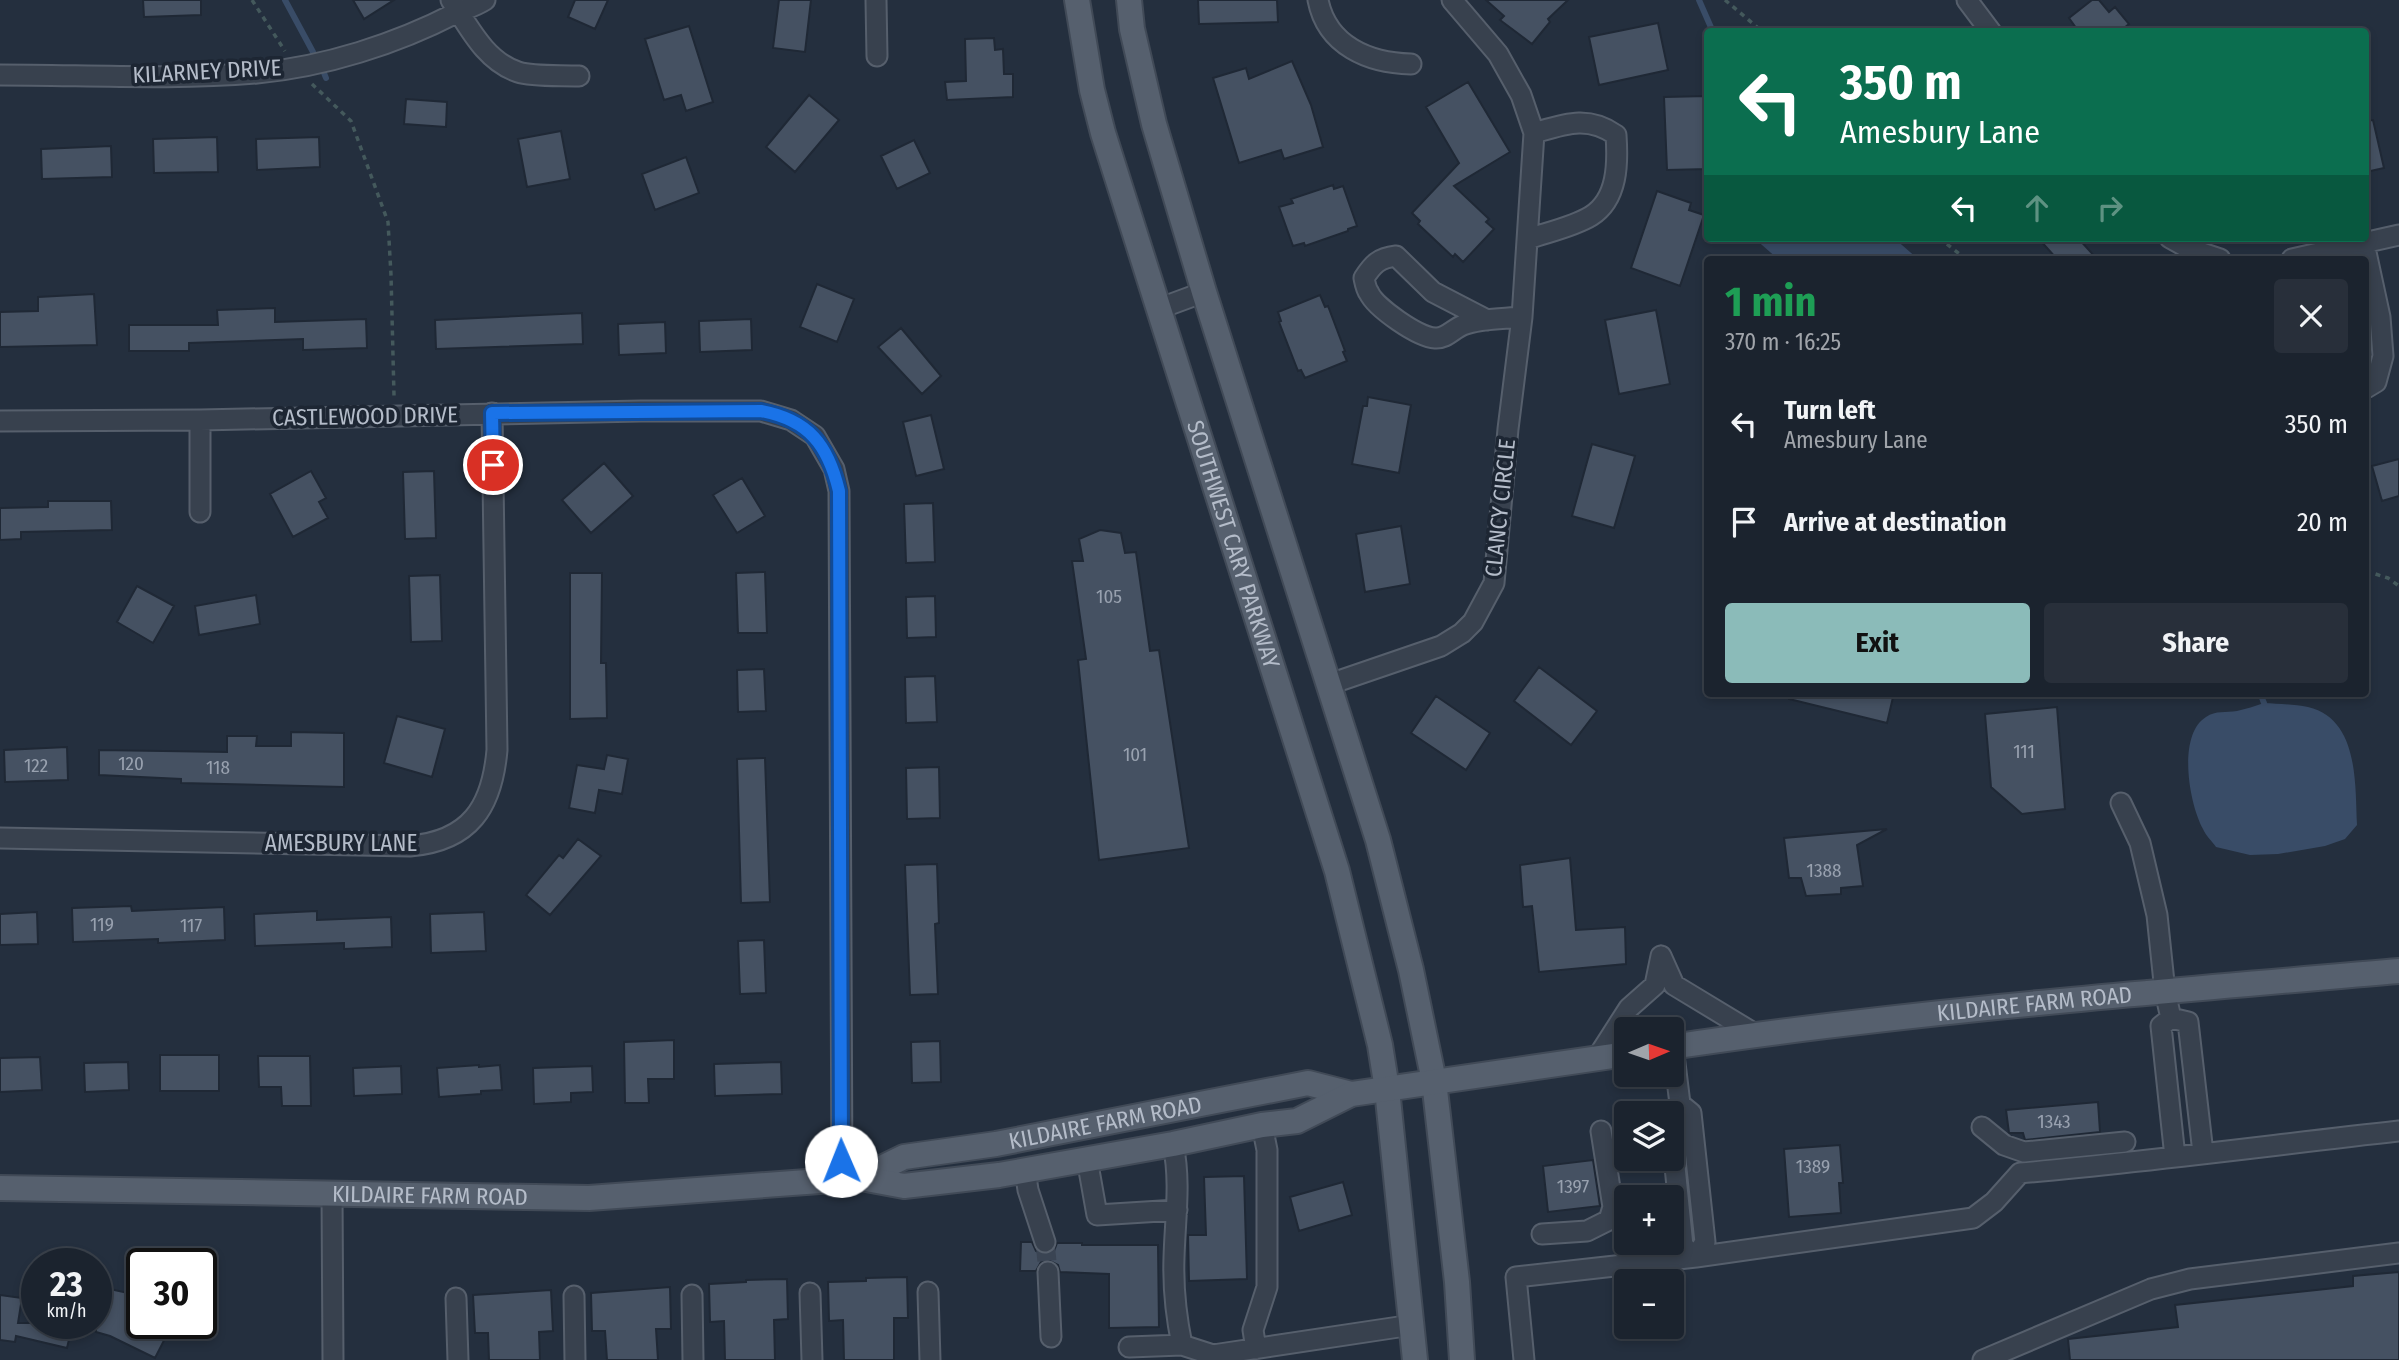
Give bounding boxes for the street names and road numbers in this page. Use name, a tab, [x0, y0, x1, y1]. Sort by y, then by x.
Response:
street label: KILARNEY DRIVE	[132, 53, 282, 89]
street label: CASTLEWOOD DRIVE	[272, 400, 458, 432]
street label: SOUTHWEST CARY PARKWAY	[1181, 417, 1286, 672]
street label: CLANCY CIRCLE	[1479, 438, 1521, 578]
street label: AMESBURY LANE	[265, 829, 417, 857]
street label: KILDAIRE FARM ROAD	[1935, 980, 2133, 1027]
street label: KILDAIRE FARM ROAD	[1006, 1090, 1204, 1155]
street label: KILDAIRE FARM ROAD	[332, 1180, 528, 1211]

